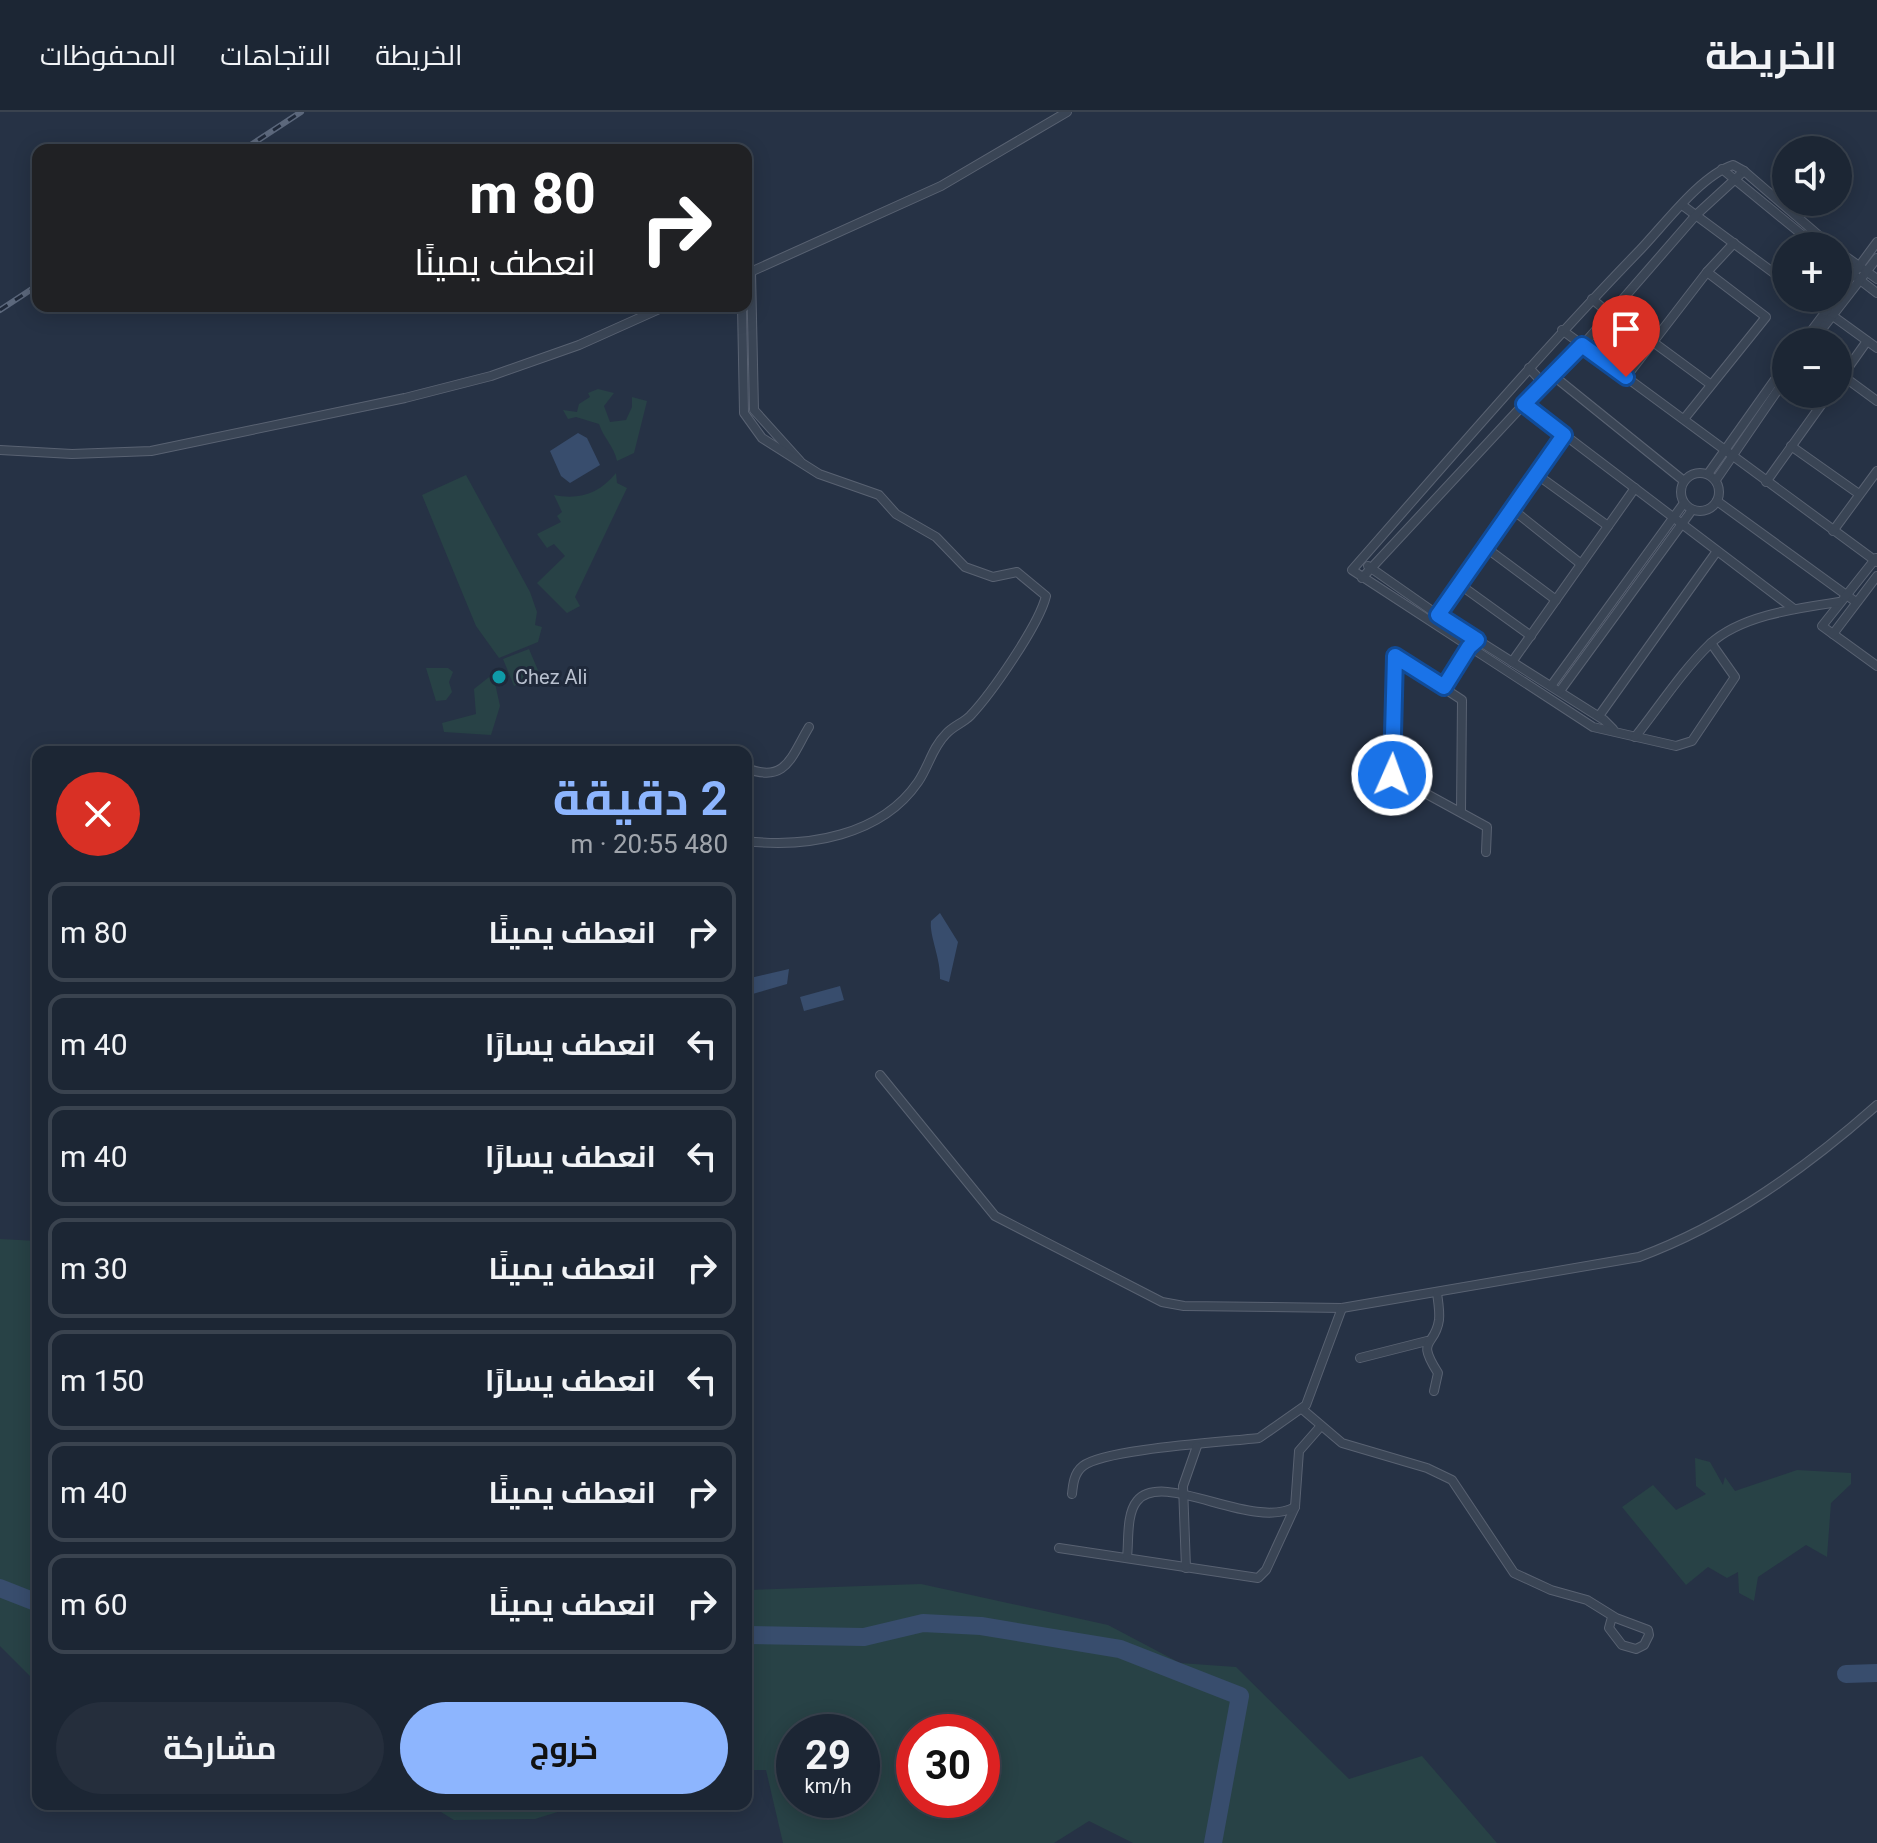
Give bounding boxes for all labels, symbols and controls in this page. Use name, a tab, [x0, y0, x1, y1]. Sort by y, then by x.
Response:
text: الخريطة	[1705, 34, 1837, 78]
text: المحفوظات	[40, 39, 176, 72]
text: الاتجاهات	[220, 39, 331, 72]
text: الخريطة	[375, 39, 463, 72]
map controls	[1772, 136, 1852, 408]
button: sound	[1772, 136, 1852, 216]
text: 80 m	[469, 161, 596, 227]
icon: right	[624, 176, 728, 280]
button: +	[1772, 232, 1852, 312]
text: انعطف يمينًا	[414, 242, 596, 284]
pin	[1592, 295, 1660, 377]
icon: arrive	[1604, 307, 1648, 351]
button: −	[1772, 328, 1852, 408]
place label: Chez Ali	[515, 665, 587, 689]
marker: Chez Ali	[490, 668, 508, 686]
position arrow	[1350, 733, 1434, 817]
text: 2 دقيقة	[553, 770, 728, 827]
button: close	[56, 772, 140, 856]
text: 480 m · 20:55	[570, 829, 728, 859]
icon: right	[680, 910, 724, 954]
text: 80 m	[60, 915, 128, 950]
text: انعطف يمينًا	[489, 915, 656, 950]
icon: left	[680, 1022, 724, 1066]
text: 40 m	[60, 1027, 128, 1062]
text: انعطف يسارًا	[485, 1027, 656, 1062]
icon: left	[680, 1134, 724, 1178]
text: 40 m	[60, 1139, 128, 1174]
text: انعطف يسارًا	[485, 1139, 656, 1174]
icon: right	[680, 1246, 724, 1290]
text: 30 m	[60, 1251, 128, 1286]
text: انعطف يمينًا	[489, 1251, 656, 1286]
icon: left	[680, 1358, 724, 1402]
text: 150 m	[60, 1363, 144, 1398]
text: انعطف يسارًا	[485, 1363, 656, 1398]
icon: right	[680, 1470, 724, 1514]
text: 40 m	[60, 1475, 128, 1510]
text: انعطف يمينًا	[489, 1475, 656, 1510]
icon: right	[680, 1582, 724, 1626]
text: 60 m	[60, 1587, 128, 1622]
text: انعطف يمينًا	[489, 1587, 656, 1622]
button: مشاركة	[56, 1702, 384, 1794]
button: خروج	[400, 1702, 728, 1794]
speed limit sign: 30	[896, 1714, 1000, 1818]
text: 29	[805, 1732, 851, 1779]
text: km/h	[805, 1774, 851, 1798]

